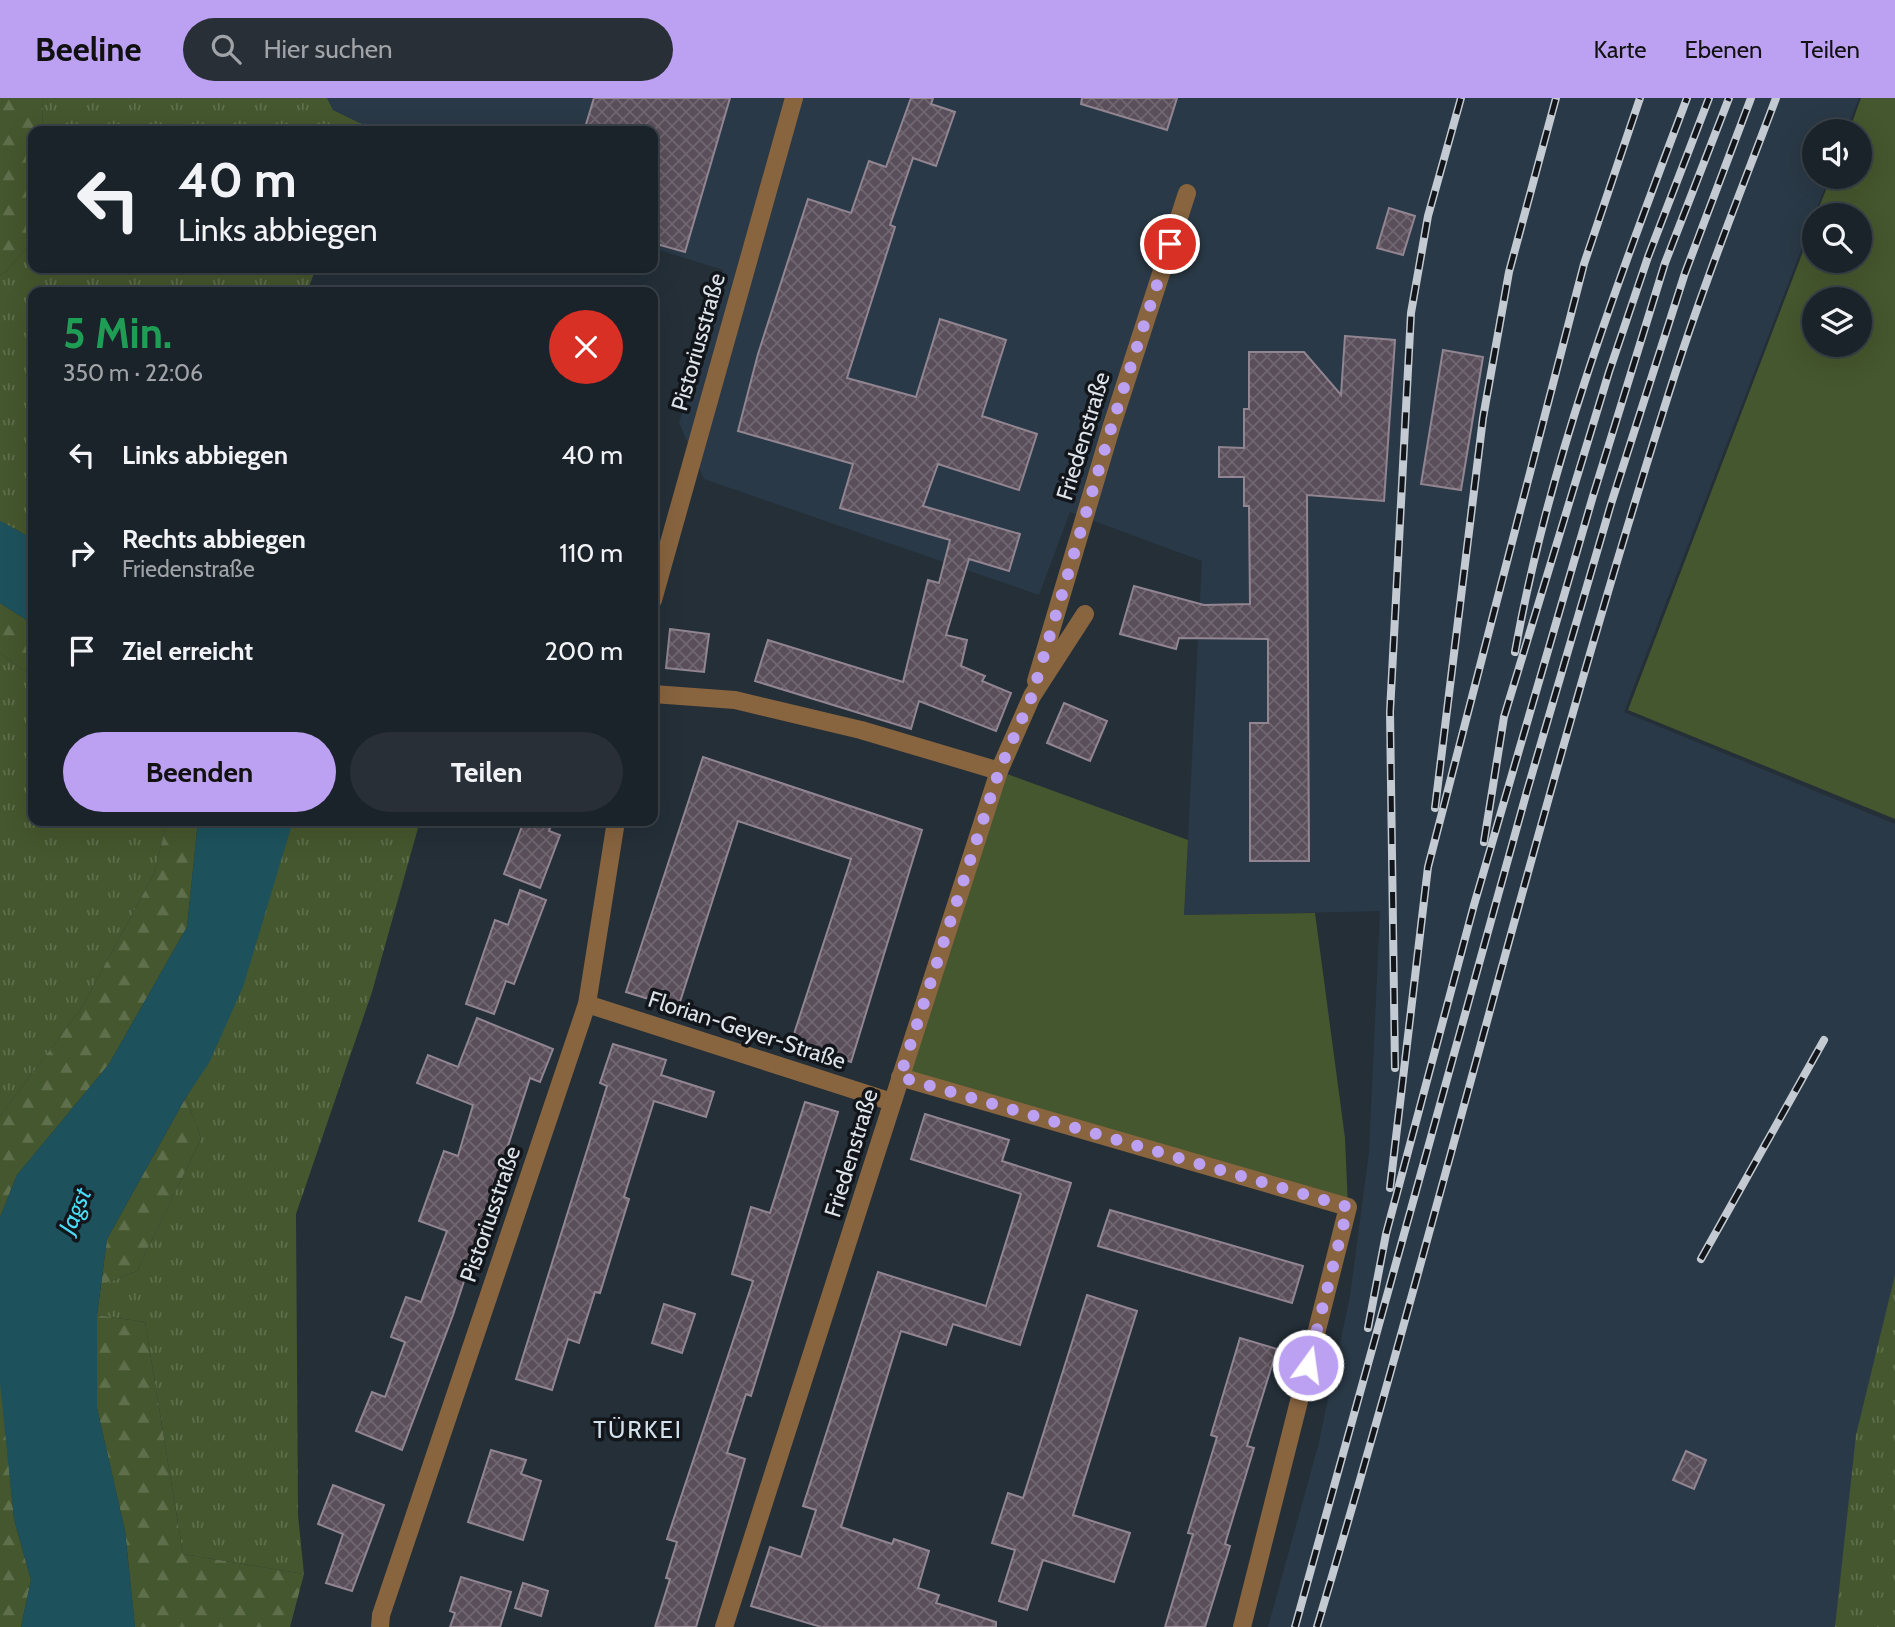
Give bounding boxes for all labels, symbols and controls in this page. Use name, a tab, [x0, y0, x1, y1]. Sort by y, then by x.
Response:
search box	[183, 18, 673, 81]
text: Beeline	[35, 29, 141, 69]
icon: search	[207, 30, 245, 68]
text: Hier suchen	[263, 33, 393, 65]
text: Karte	[1593, 35, 1646, 64]
text: Ebenen	[1684, 35, 1762, 64]
text: Teilen	[1800, 35, 1860, 64]
map controls	[1802, 119, 1872, 357]
button: sound	[1802, 119, 1872, 189]
text: 40 m	[178, 150, 297, 209]
icon: left	[63, 154, 154, 245]
button: search	[1802, 203, 1872, 273]
text: Links abbiegen	[178, 210, 378, 249]
pin	[1140, 214, 1200, 274]
icon: arrive	[1151, 225, 1189, 263]
street label: Pistoriusstraße	[665, 270, 731, 414]
button: layers	[1802, 287, 1872, 357]
text: 5 Min.	[63, 307, 172, 359]
button: close	[549, 310, 623, 384]
text: 350 m · 22:06	[63, 359, 203, 387]
street label: Friedenstraße	[1050, 368, 1116, 504]
icon: left	[63, 436, 101, 474]
text: Links abbiegen	[122, 439, 288, 471]
text: 40 m	[561, 439, 623, 471]
text: Rechts abbiegen	[122, 523, 306, 555]
icon: right	[63, 534, 101, 572]
text: 110 m	[559, 537, 623, 569]
text: Friedenstraße	[122, 555, 255, 583]
icon: arrive	[63, 632, 101, 670]
text: Ziel erreicht	[122, 635, 253, 667]
text: 200 m	[544, 635, 623, 667]
button: Beenden	[63, 732, 336, 812]
button: Teilen	[350, 732, 623, 812]
street label: Florian-Geyer-Straße	[645, 985, 850, 1075]
street label: Friedenstraße	[818, 1085, 884, 1221]
street label: Pistoriusstraße	[454, 1142, 526, 1286]
water label: Jagst	[51, 1183, 97, 1240]
position arrow	[1271, 1328, 1345, 1402]
district label: TÜRKEI	[593, 1415, 683, 1444]

